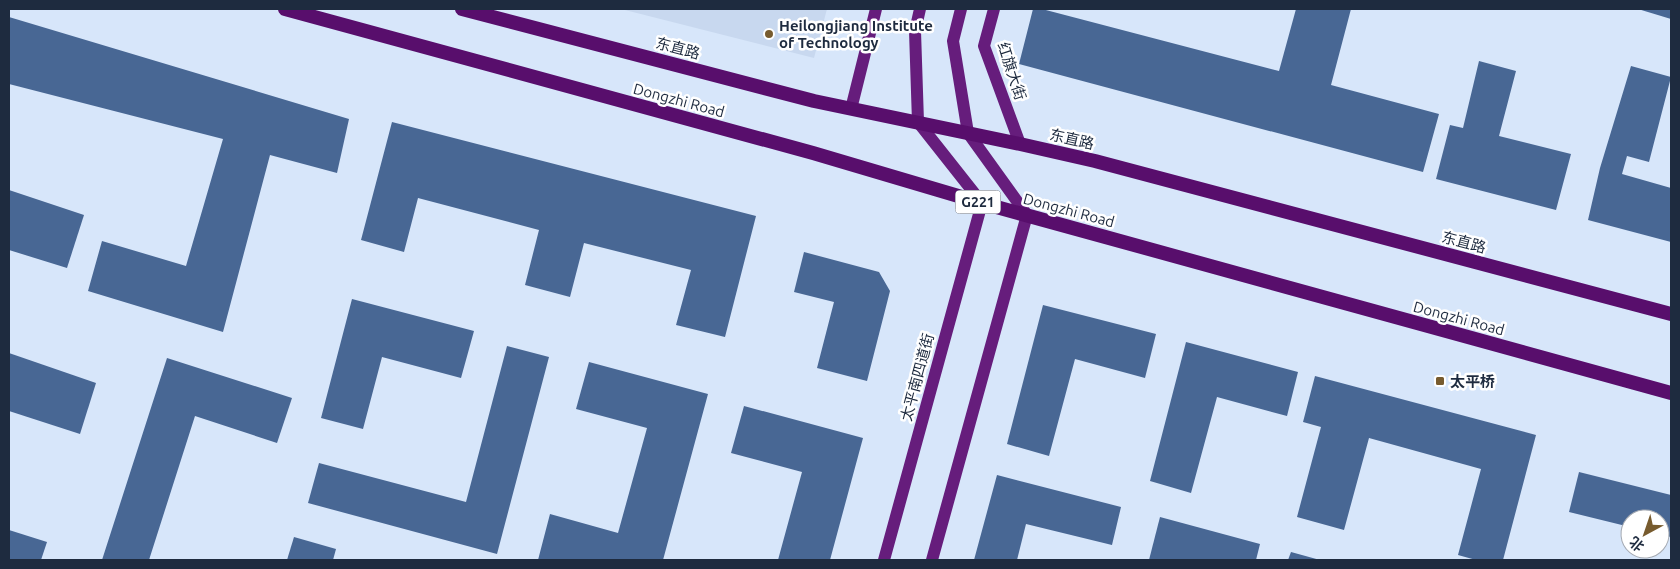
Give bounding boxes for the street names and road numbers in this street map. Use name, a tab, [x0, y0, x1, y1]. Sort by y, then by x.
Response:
street label: 东直路	[654, 34, 702, 62]
street label: 红旗大街	[995, 40, 1029, 102]
street label: Dongzhi Road	[632, 80, 726, 120]
street label: 东直路	[1048, 126, 1096, 152]
road number: G221	[956, 190, 1000, 213]
street label: Dongzhi Road	[1022, 190, 1116, 230]
street label: 东直路	[1440, 228, 1488, 256]
street label: Dongzhi Road	[1412, 298, 1506, 338]
street label: 太平南四道街	[897, 331, 937, 423]

